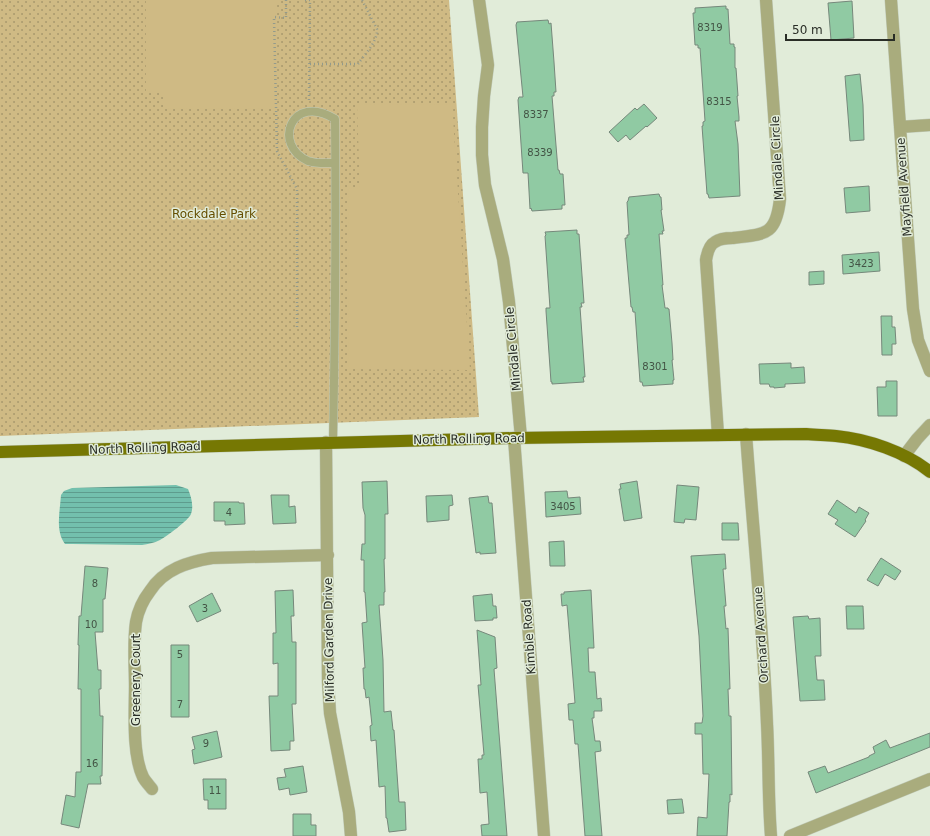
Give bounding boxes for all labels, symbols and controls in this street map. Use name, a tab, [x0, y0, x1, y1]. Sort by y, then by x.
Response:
scale bar	[786, 16, 894, 42]
house number: 8319	[697, 22, 723, 33]
text: 50 m	[792, 23, 823, 37]
house number: 8315	[706, 96, 732, 107]
house number: 8337	[523, 109, 549, 120]
street label: Mindale Circle	[768, 115, 786, 201]
street label: Mayfield Avenue	[894, 137, 914, 237]
house number: 8339	[527, 147, 553, 158]
park label: Rockdale Park	[172, 207, 256, 221]
house number: 3423	[848, 258, 874, 269]
street label: Mindale Circle	[502, 306, 524, 392]
house number: 8301	[642, 361, 668, 372]
street label: North Rolling Road	[413, 431, 525, 447]
street label: North Rolling Road	[89, 439, 201, 457]
house number: 3405	[550, 501, 576, 512]
house number: 4	[226, 507, 232, 518]
house number: 8	[92, 578, 98, 589]
street label: Milford Garden Drive	[321, 578, 337, 702]
street label: Orchard Avenue	[751, 586, 771, 684]
street label: Kimble Road	[519, 599, 539, 675]
house number: 3	[202, 603, 208, 614]
house number: 10	[85, 619, 97, 630]
street label: Greenery Court	[129, 633, 143, 726]
house number: 5	[177, 649, 183, 660]
house number: 7	[177, 699, 183, 710]
house number: 9	[203, 738, 209, 749]
house number: 16	[86, 758, 98, 769]
house number: 11	[209, 785, 221, 796]

